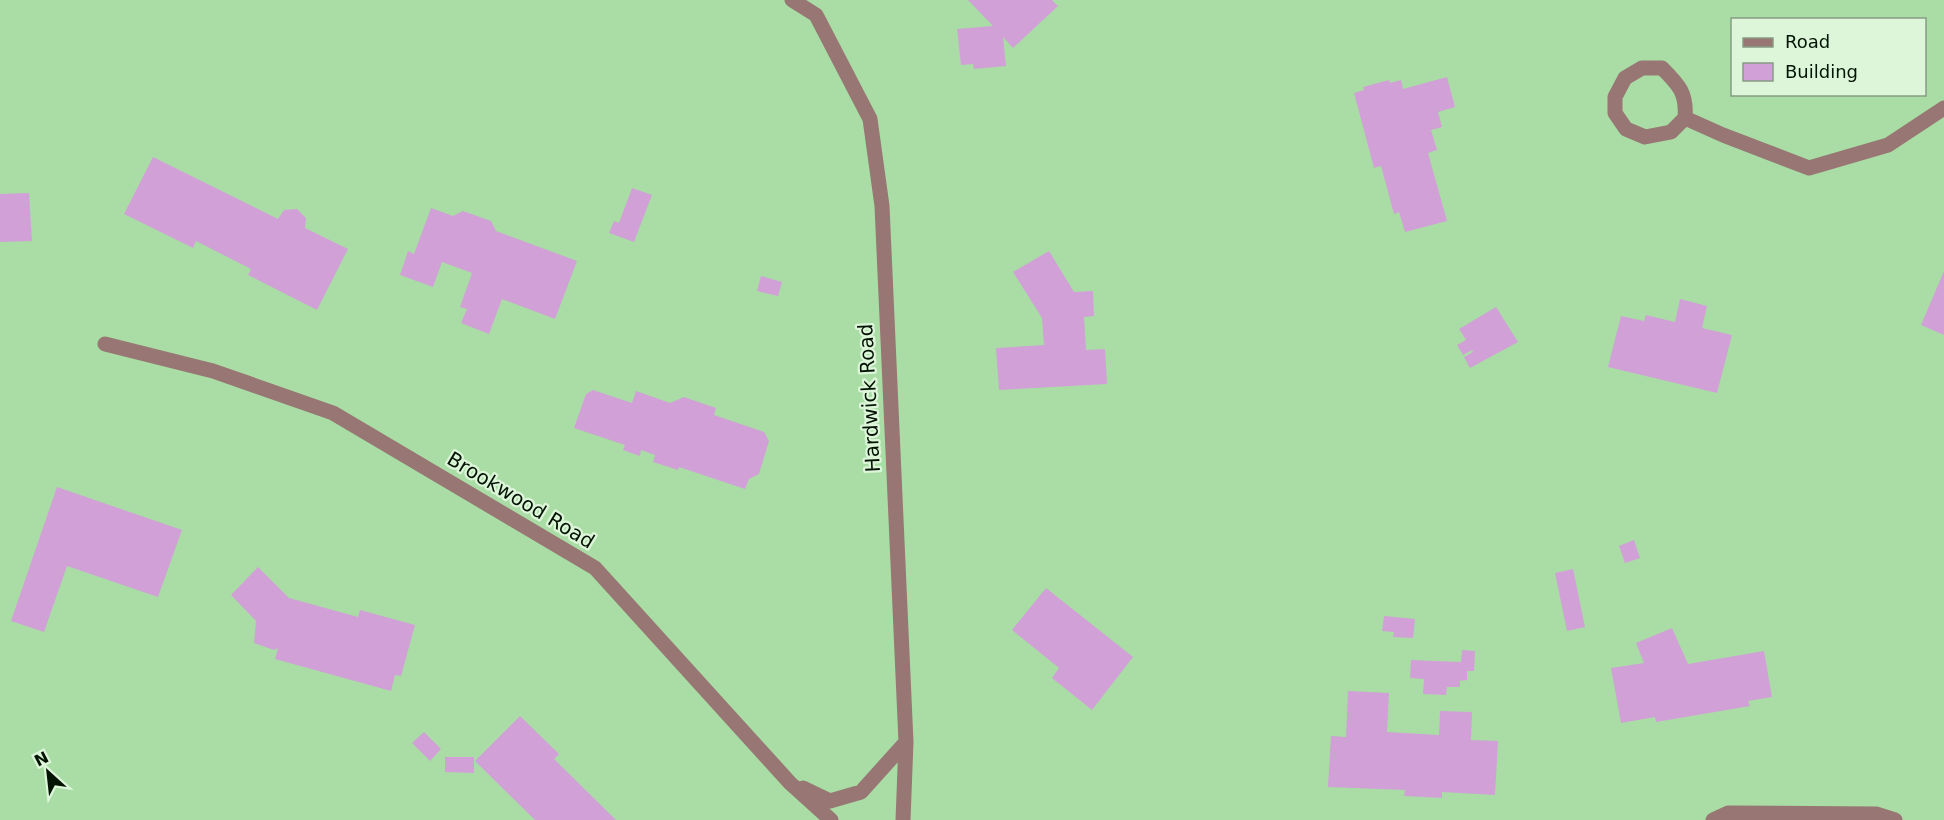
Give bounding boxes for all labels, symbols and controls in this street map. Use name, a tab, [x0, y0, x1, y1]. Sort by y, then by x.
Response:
legend	[1731, 18, 1926, 96]
text: Road	[1785, 31, 1830, 52]
text: Building	[1785, 61, 1858, 82]
street label: Hardwick Road	[853, 323, 885, 473]
street label: Brookwood Road	[443, 447, 599, 553]
north arrow	[18, 742, 78, 802]
text: N	[31, 748, 52, 771]

